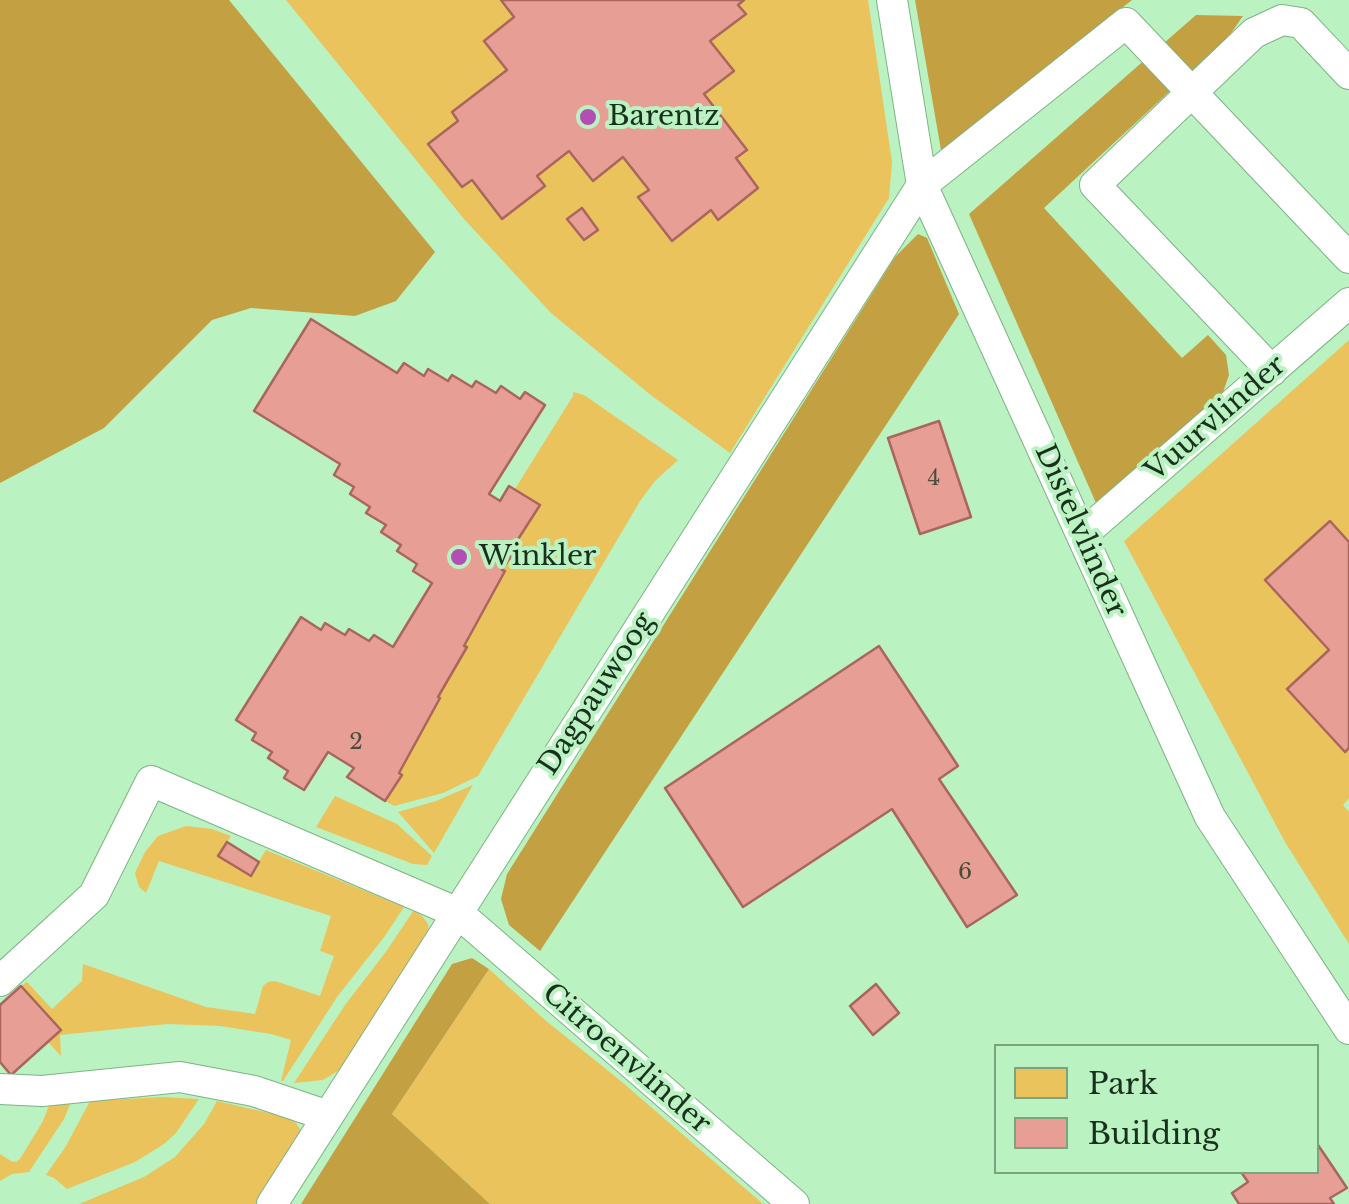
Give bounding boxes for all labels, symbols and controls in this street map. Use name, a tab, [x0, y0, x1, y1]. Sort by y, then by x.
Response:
place label: Barentz	[608, 100, 720, 134]
marker: Barentz	[577, 106, 599, 128]
street label: Vuurvlinder	[1139, 349, 1293, 489]
street label: Distelvlinder	[1027, 439, 1133, 623]
house number: 4	[928, 466, 940, 492]
place label: Winkler	[479, 540, 596, 574]
marker: Winkler	[448, 546, 470, 568]
street label: Dagpauwoog	[532, 606, 662, 782]
house number: 2	[349, 730, 363, 756]
house number: 6	[958, 860, 972, 886]
street label: Citroenvlinder	[535, 977, 717, 1141]
legend	[994, 1044, 1319, 1174]
text: Park	[1088, 1065, 1158, 1102]
text: Building	[1088, 1115, 1220, 1152]

